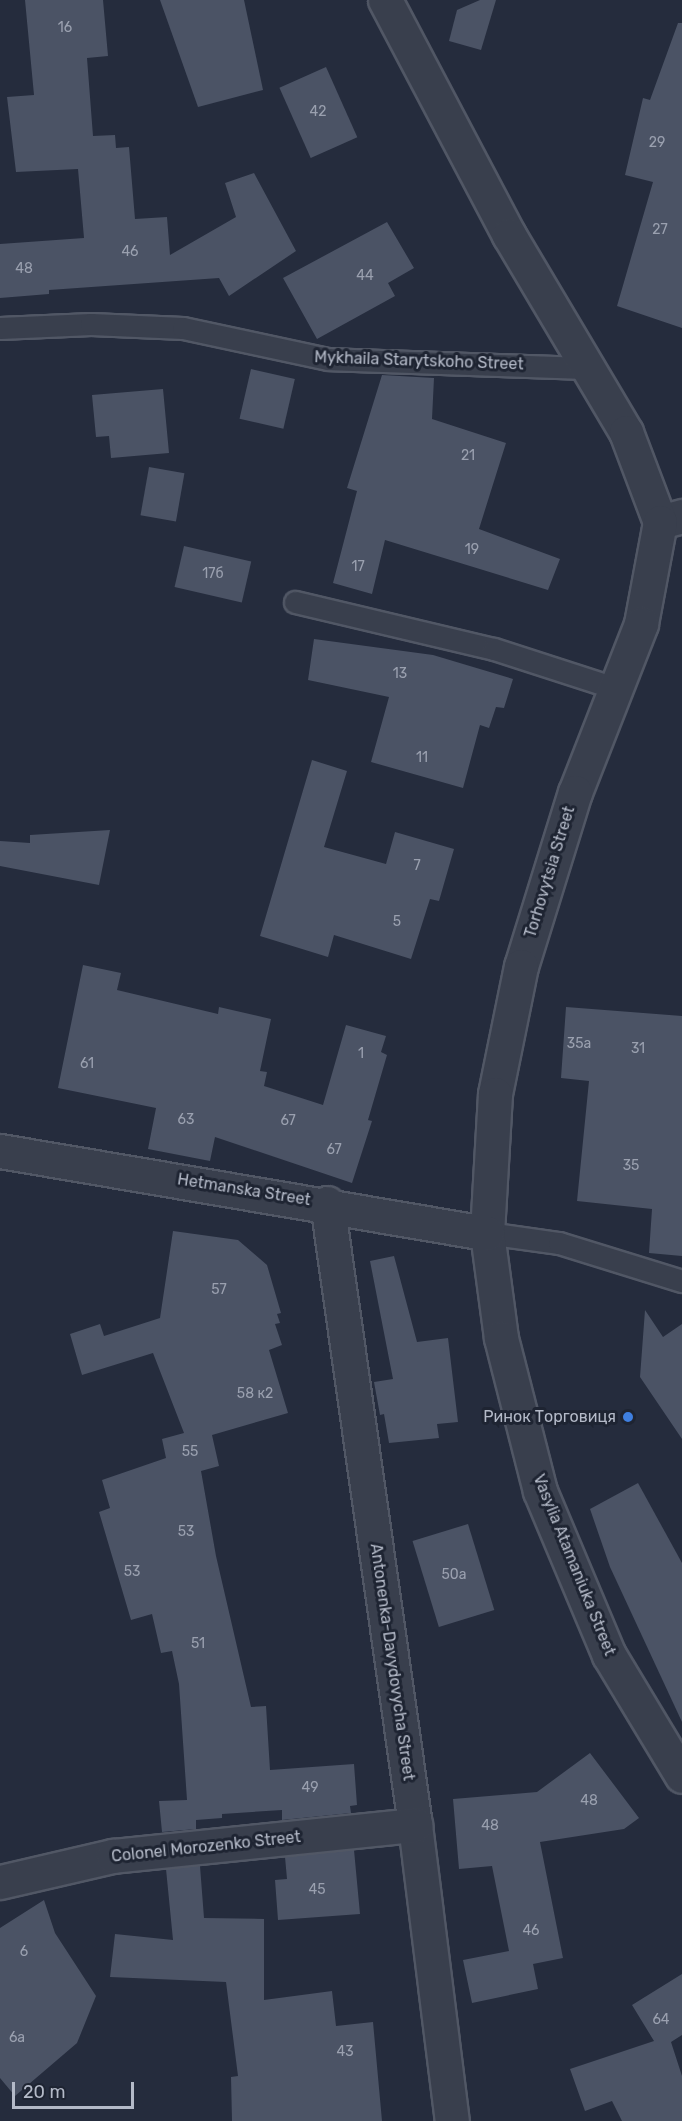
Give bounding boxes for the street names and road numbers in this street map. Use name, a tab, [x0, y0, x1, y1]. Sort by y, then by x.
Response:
street label: Mykhaila Starytskoho Street	[314, 348, 524, 374]
street label: Torhovytsia Street	[521, 804, 579, 940]
street label: Hetmanska Street	[176, 1170, 312, 1210]
street label: Vasylia Atamaniuka Street	[529, 1471, 619, 1659]
street label: Antonenka-Davydovycha Street	[366, 1542, 418, 1782]
street label: Colonel Morozenko Street	[110, 1828, 302, 1866]

